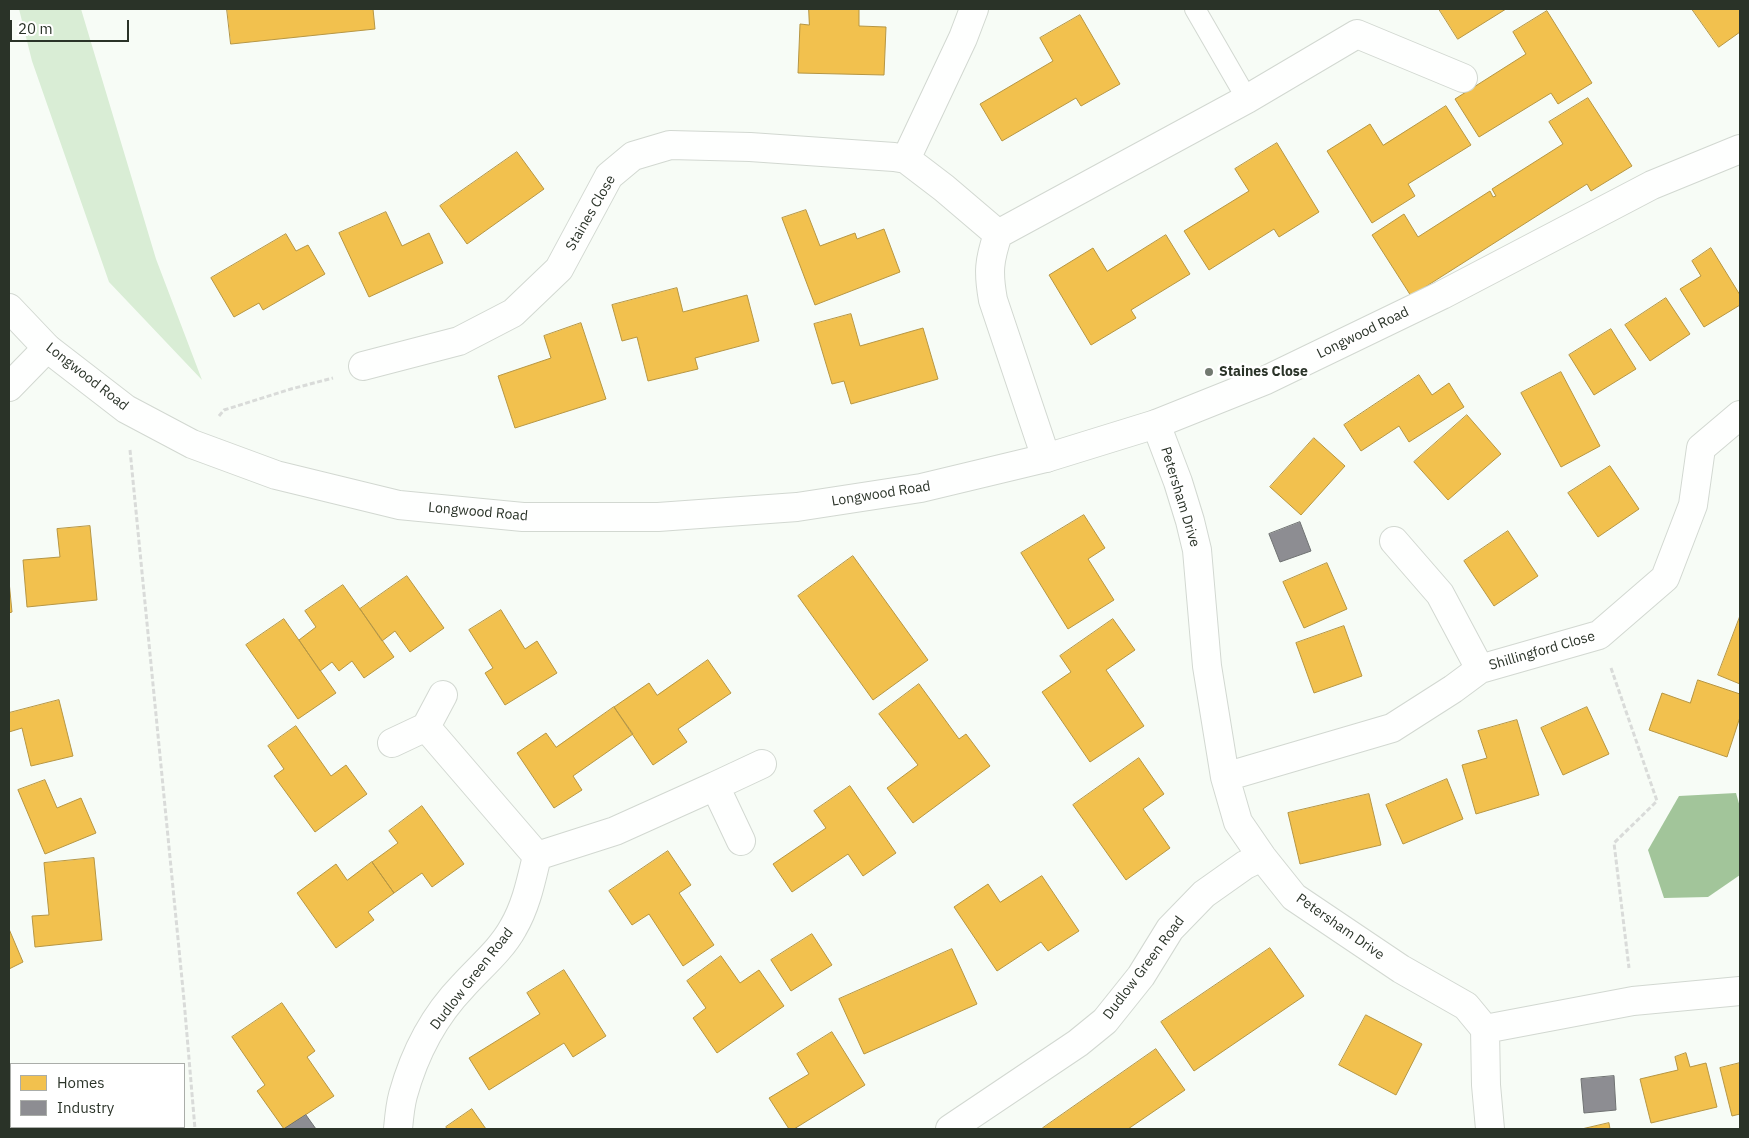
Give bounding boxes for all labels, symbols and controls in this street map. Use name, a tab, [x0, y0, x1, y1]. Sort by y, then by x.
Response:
scale bar	[12, 10, 131, 42]
text: 20 m	[18, 19, 53, 38]
street label: Staines Close	[563, 172, 619, 254]
street label: Longwood Road	[1314, 304, 1412, 362]
street label: Longwood Road	[42, 340, 132, 414]
place label: Staines Close	[1219, 364, 1308, 380]
marker: Staines Close	[1203, 366, 1215, 378]
street label: Petersham Drive	[1157, 445, 1203, 549]
street label: Longwood Road	[830, 478, 932, 510]
street label: Longwood Road	[427, 499, 529, 525]
street label: Shillingford Close	[1487, 628, 1597, 674]
street label: Petersham Drive	[1293, 890, 1387, 964]
street label: Dudlow Green Road	[1100, 913, 1188, 1023]
street label: Dudlow Green Road	[427, 925, 517, 1033]
legend	[10, 1063, 185, 1128]
text: Homes	[57, 1073, 105, 1092]
text: Industry	[57, 1098, 114, 1117]

